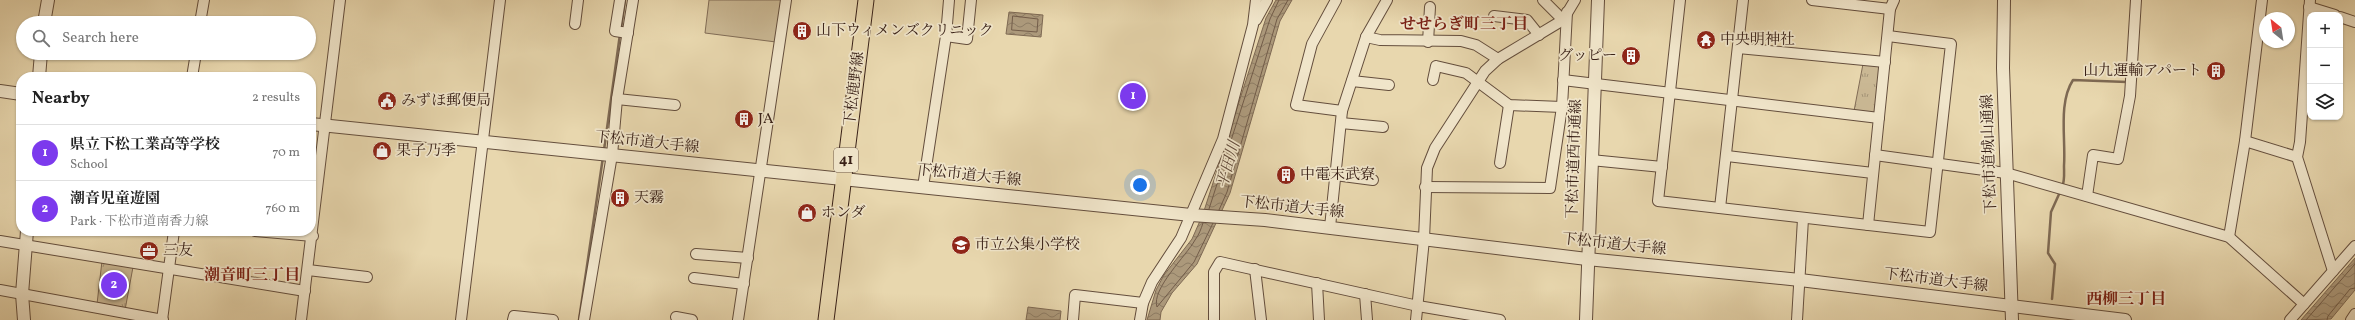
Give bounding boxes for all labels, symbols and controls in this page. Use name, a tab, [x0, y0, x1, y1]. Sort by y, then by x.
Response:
north arrow	[2259, 12, 2295, 48]
map controls	[2307, 12, 2343, 120]
button: +	[2307, 12, 2343, 48]
district label: せせらぎ町三丁目	[1400, 14, 1528, 36]
search box	[16, 16, 316, 60]
building icon: 山下ウィメンズクリニック	[791, 20, 813, 42]
place label: 山下ウィメンズクリニック	[816, 21, 994, 42]
icon: search	[30, 27, 52, 49]
text: Search here	[62, 28, 139, 49]
temple icon: 中央明神社	[1695, 29, 1717, 51]
place label: 中央明神社	[1720, 30, 1795, 51]
building icon: グッピー	[1620, 45, 1642, 67]
place label: グッピー	[1558, 46, 1617, 67]
button: −	[2307, 48, 2343, 84]
street label: 下松鹿野線	[840, 50, 870, 128]
building icon: 山九運輸アパート	[2205, 60, 2227, 82]
place label: 山九運輸アパート	[2083, 61, 2202, 82]
pin: 1	[1120, 81, 1146, 111]
button: layers	[2307, 84, 2343, 120]
text: Nearby	[32, 87, 90, 110]
text: 2 results	[252, 89, 300, 107]
public building icon: みずほ郵便局	[376, 90, 398, 112]
place label: みずほ郵便局	[401, 91, 491, 112]
street label: 下松市道城山通線	[1977, 94, 2003, 214]
street label: 下松市道西市通線	[1562, 99, 1588, 219]
building icon: JA	[733, 108, 755, 130]
place label: JA	[758, 109, 774, 130]
street label: 下松市道大手線	[594, 127, 700, 159]
text: 県立下松工業高等学校	[70, 135, 220, 156]
water label: 平田川	[1212, 137, 1247, 191]
shop icon: 果子乃季	[371, 140, 393, 162]
place label: 果子乃季	[396, 141, 456, 162]
text: 1	[42, 144, 48, 162]
text: 70 m	[272, 144, 300, 162]
road number: 41	[834, 148, 858, 172]
text: School	[70, 156, 108, 174]
street label: 下松市道大手線	[916, 160, 1022, 192]
building icon: 中電末武寮	[1275, 164, 1297, 186]
place label: 中電末武寮	[1300, 165, 1375, 186]
your location	[1130, 175, 1150, 195]
building icon: 天霧	[609, 187, 631, 209]
place label: 天霧	[634, 188, 664, 209]
text: 潮音児童遊園	[70, 189, 160, 210]
street label: 下松市道大手線	[1239, 192, 1345, 224]
text: 2	[42, 200, 48, 218]
text: 760 m	[265, 200, 300, 218]
shop icon: ホンダ	[796, 202, 818, 224]
place label: ホンダ	[821, 203, 865, 224]
text: Park · 下松市道南香力線	[70, 213, 208, 231]
street label: 下松市道大手線	[1561, 229, 1667, 261]
school or university icon: 市立公集小学校	[950, 234, 972, 256]
place label: 市立公集小学校	[975, 235, 1080, 256]
office icon: 三友	[138, 240, 160, 262]
place label: 三友	[163, 241, 193, 262]
street label: 下松市道大手線	[1883, 264, 1989, 298]
district label: 潮音町三丁目	[204, 265, 300, 287]
pin: 2	[101, 270, 127, 300]
district label: 西柳三丁目	[2086, 289, 2166, 311]

